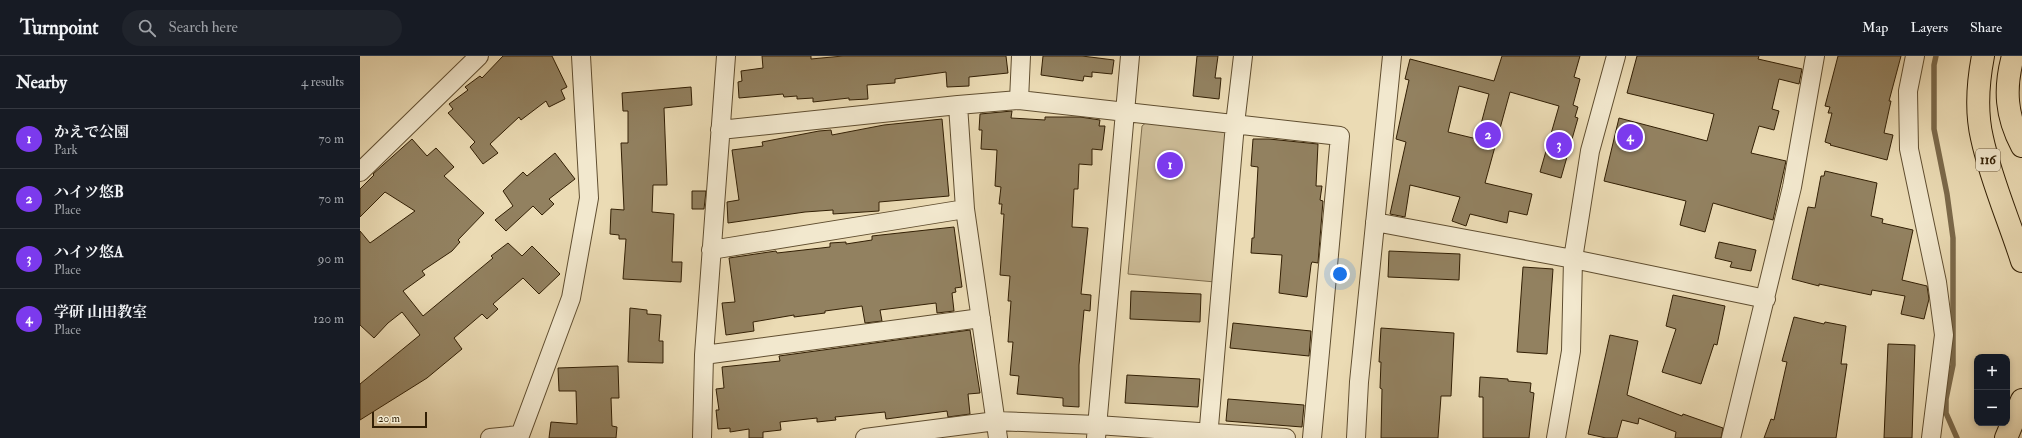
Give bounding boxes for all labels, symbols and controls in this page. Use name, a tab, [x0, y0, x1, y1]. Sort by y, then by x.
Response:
search box	[122, 10, 402, 46]
text: Turnpoint	[20, 16, 98, 40]
icon: search	[136, 17, 158, 39]
text: Search here	[168, 18, 238, 37]
text: Map	[1862, 19, 1888, 36]
text: Layers	[1910, 19, 1948, 36]
text: Share	[1970, 19, 2002, 36]
text: Nearby	[16, 72, 67, 93]
text: 4 results	[301, 74, 344, 90]
pin: 2	[1475, 120, 1501, 150]
pin: 4	[1617, 122, 1643, 152]
text: かえで公園	[54, 123, 129, 142]
pin: 3	[1546, 130, 1572, 160]
text: 1	[27, 131, 31, 147]
text: 70 m	[319, 131, 344, 147]
text: Park	[54, 142, 78, 158]
road number: 116	[1976, 149, 2000, 171]
pin: 1	[1157, 150, 1183, 180]
text: ハイツ悠B	[54, 183, 124, 202]
text: 2	[26, 191, 32, 207]
text: 70 m	[319, 191, 344, 207]
text: Place	[54, 202, 81, 218]
text: ハイツ悠A	[54, 243, 124, 262]
text: 3	[27, 251, 32, 267]
text: 90 m	[318, 251, 344, 267]
text: Place	[54, 262, 81, 278]
your location	[1330, 264, 1350, 284]
text: 学研 山田教室	[54, 303, 147, 322]
text: 4	[25, 311, 33, 327]
text: 120 m	[313, 311, 344, 327]
text: Place	[54, 322, 81, 338]
map controls	[1974, 354, 2010, 426]
button: +	[1974, 354, 2010, 390]
button: −	[1974, 390, 2010, 426]
scale bar	[372, 410, 427, 429]
text: 20 m	[378, 412, 400, 425]

